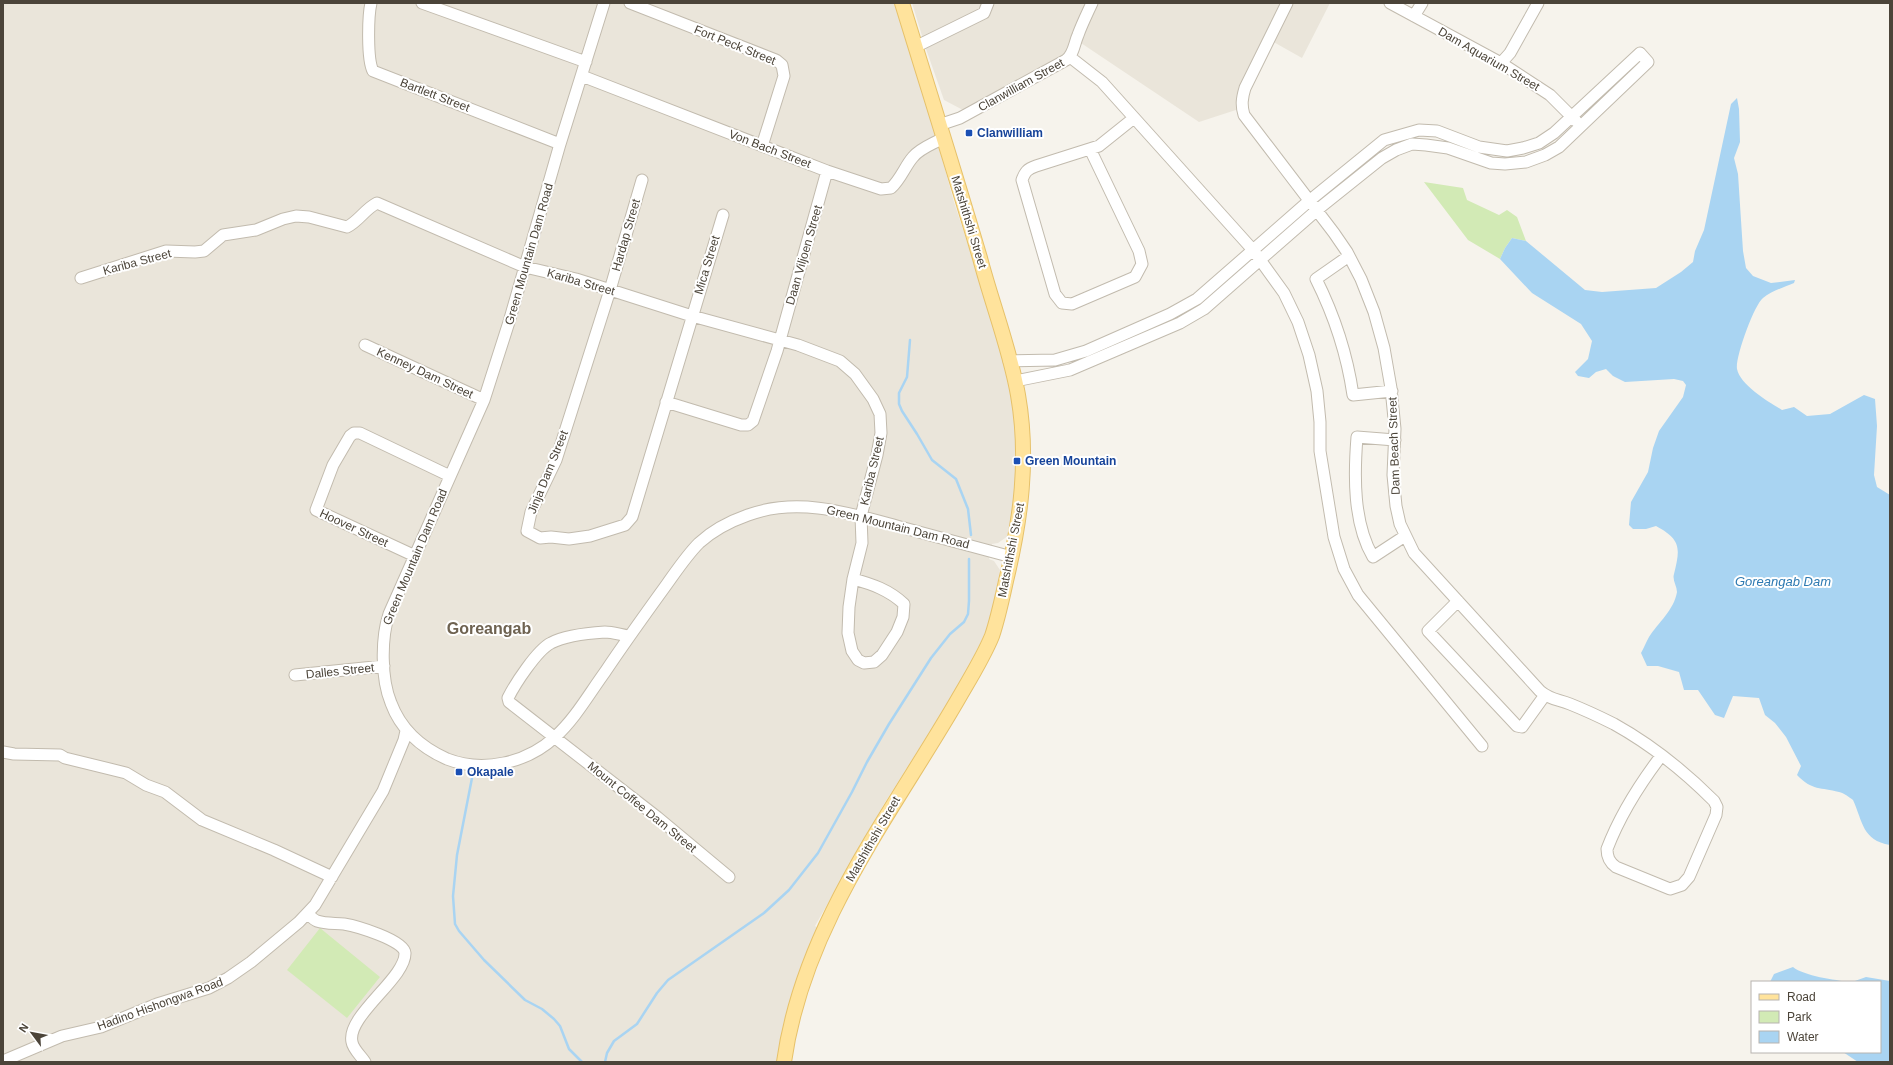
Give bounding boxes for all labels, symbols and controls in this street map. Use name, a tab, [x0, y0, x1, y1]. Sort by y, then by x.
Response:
street label: Fort Peck Street	[692, 22, 778, 68]
street label: Dam Aquarium Street	[1436, 24, 1543, 94]
street label: Clanwilliam Street	[976, 55, 1067, 114]
street label: Bartlett Street	[398, 75, 472, 115]
place label: Clanwilliam	[977, 126, 1043, 140]
street label: Von Bach Street	[727, 127, 814, 171]
marker: Clanwilliam	[964, 128, 974, 138]
street label: Matshithshi Street	[948, 174, 990, 271]
street label: Green Mountain Dam Road	[502, 182, 556, 326]
street label: Hardap Street	[609, 197, 643, 273]
street label: Daan Viljoen Street	[783, 203, 825, 307]
street label: Mica Street	[691, 233, 723, 296]
street label: Kariba Street	[101, 246, 173, 278]
street label: Kariba Street	[545, 266, 617, 299]
street label: Kenney Dam Street	[375, 345, 476, 402]
street label: Dam Beach Street	[1385, 396, 1403, 495]
street label: Jinja Dam Street	[525, 428, 571, 516]
street label: Kariba Street	[857, 435, 887, 507]
place label: Green Mountain	[1025, 454, 1116, 468]
marker: Green Mountain	[1012, 456, 1022, 466]
street label: Green Mountain Dam Road	[380, 487, 450, 627]
street label: Matshithshi Street	[995, 501, 1027, 598]
street label: Green Mountain Dam Road	[825, 502, 971, 552]
street label: Hoover Street	[317, 506, 391, 550]
water label: Goreangab Dam	[1735, 574, 1831, 589]
district label: Goreangab	[447, 620, 531, 637]
street label: Dalles Street	[305, 660, 376, 682]
street label: Mount Coffee Dam Street	[585, 759, 700, 856]
place label: Okapale	[467, 765, 514, 779]
marker: Okapale	[454, 767, 464, 777]
street label: Matshithshi Street	[843, 793, 903, 884]
street label: Hadino Hishongwa Road	[95, 975, 225, 1033]
legend	[1751, 981, 1881, 1053]
text: Road	[1787, 990, 1816, 1004]
text: Park	[1787, 1010, 1813, 1024]
north arrow	[12, 1013, 52, 1053]
text: N	[16, 1021, 31, 1034]
text: Water	[1787, 1030, 1819, 1044]

